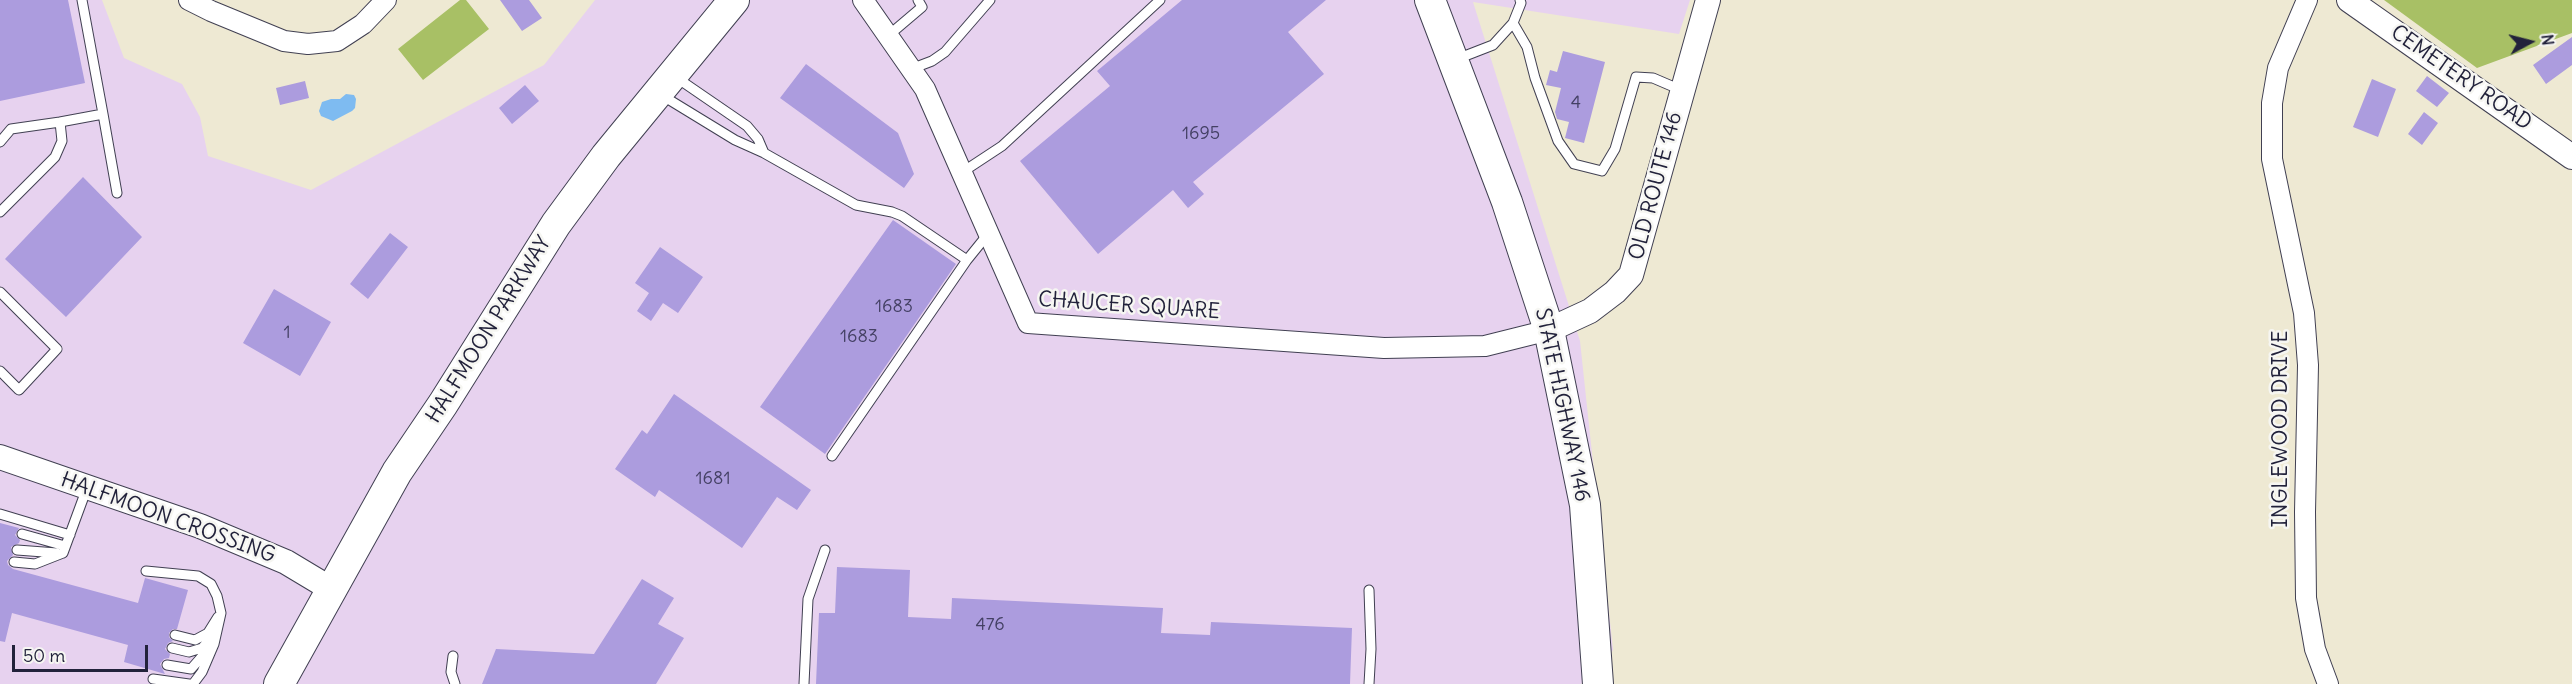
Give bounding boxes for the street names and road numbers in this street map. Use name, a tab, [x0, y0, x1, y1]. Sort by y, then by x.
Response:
street label: CEMETERY ROAD	[2386, 20, 2536, 136]
street label: OLD ROUTE 146	[1624, 109, 1688, 263]
street label: HALFMOON PARKWAY	[421, 232, 557, 428]
street label: CHAUCER SQUARE	[1037, 287, 1221, 325]
street label: STATE HIGHWAY 146	[1529, 306, 1595, 504]
street label: INGLEWOOD DRIVE	[2268, 331, 2294, 527]
street label: HALFMOON CROSSING	[57, 467, 279, 569]

